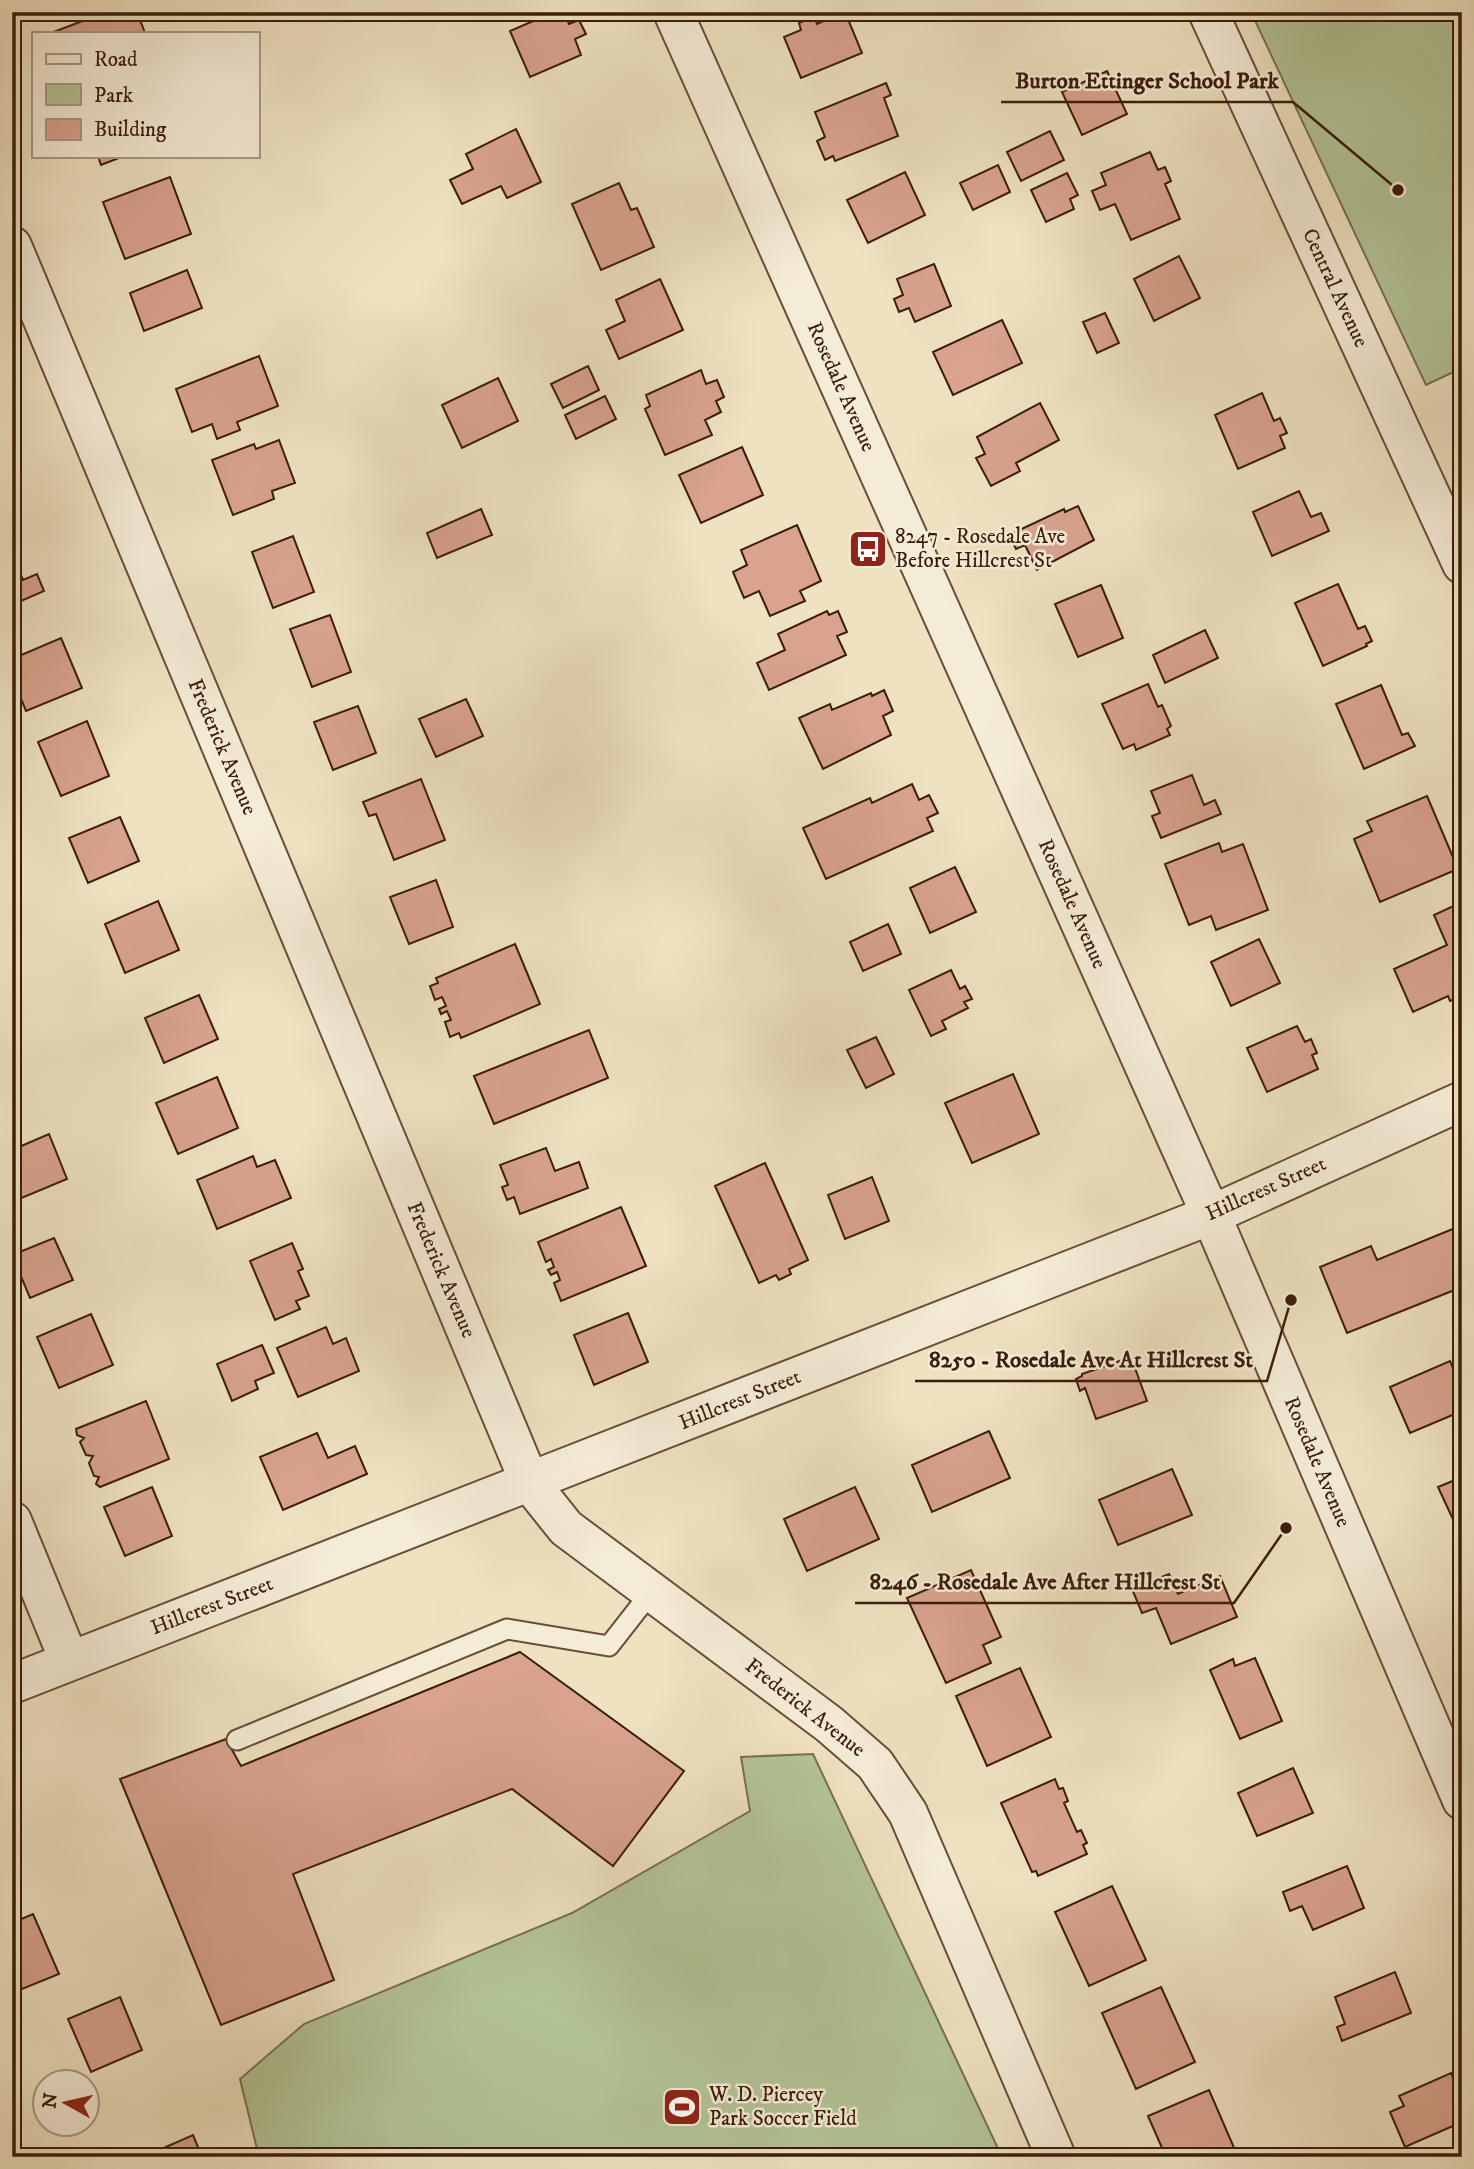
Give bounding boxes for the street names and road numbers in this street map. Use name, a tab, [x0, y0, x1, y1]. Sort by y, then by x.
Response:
street label: Central Avenue	[1296, 224, 1374, 352]
street label: Rosedale Avenue	[801, 318, 881, 456]
street label: Frederick Avenue	[182, 675, 262, 819]
street label: Rosedale Avenue	[1032, 835, 1112, 973]
street label: Hillcrest Street	[1202, 1151, 1330, 1227]
street label: Frederick Avenue	[401, 1198, 481, 1342]
street label: Hillcrest Street	[675, 1364, 805, 1436]
street label: Rosedale Avenue	[1278, 1393, 1356, 1531]
street label: Hillcrest Street	[147, 1571, 277, 1641]
street label: Frederick Avenue	[740, 1653, 870, 1763]

